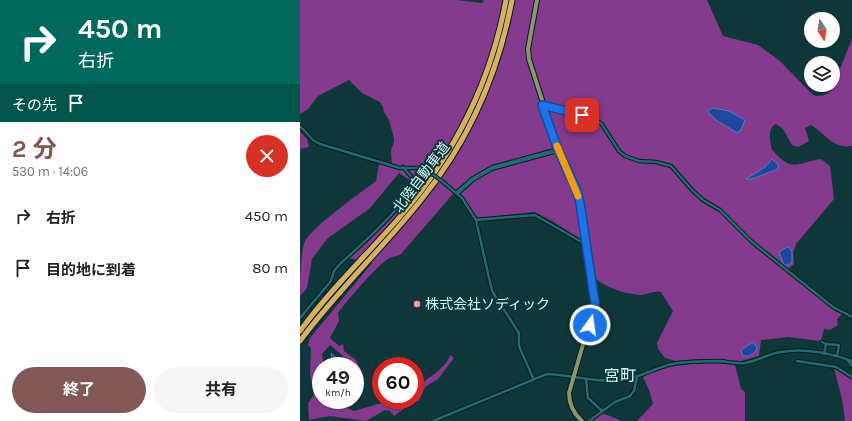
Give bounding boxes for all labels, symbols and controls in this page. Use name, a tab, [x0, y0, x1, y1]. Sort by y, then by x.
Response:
text: 450 m	[78, 12, 162, 45]
north arrow	[804, 12, 840, 48]
map controls	[804, 12, 840, 92]
icon: right	[12, 16, 64, 68]
text: 右折	[78, 50, 114, 72]
button: layers	[804, 56, 840, 92]
icon: arrive	[65, 92, 87, 114]
text: その先	[12, 96, 57, 114]
pin	[565, 98, 599, 132]
icon: arrive	[571, 104, 593, 126]
text: 2 分	[12, 135, 57, 163]
button: close	[246, 135, 288, 177]
street label: 北陸自動車道	[389, 139, 453, 216]
text: 530 m · 14:06	[12, 164, 88, 179]
icon: right	[12, 205, 34, 227]
text: 450 m	[245, 207, 288, 225]
text: 右折	[46, 209, 76, 227]
icon: arrive	[12, 257, 34, 279]
text: 80 m	[252, 259, 288, 277]
text: 目的地に到着	[46, 261, 136, 279]
place label: 株式会社ソディック	[425, 296, 550, 313]
marker: 株式会社ソディック	[412, 299, 422, 309]
position arrow	[569, 304, 611, 346]
speed limit sign: 60	[372, 357, 424, 409]
text: 49	[326, 366, 350, 389]
district label: 宮町	[604, 366, 636, 385]
button: 終了	[12, 367, 146, 413]
button: 共有	[154, 367, 288, 413]
text: km/h	[325, 387, 351, 399]

